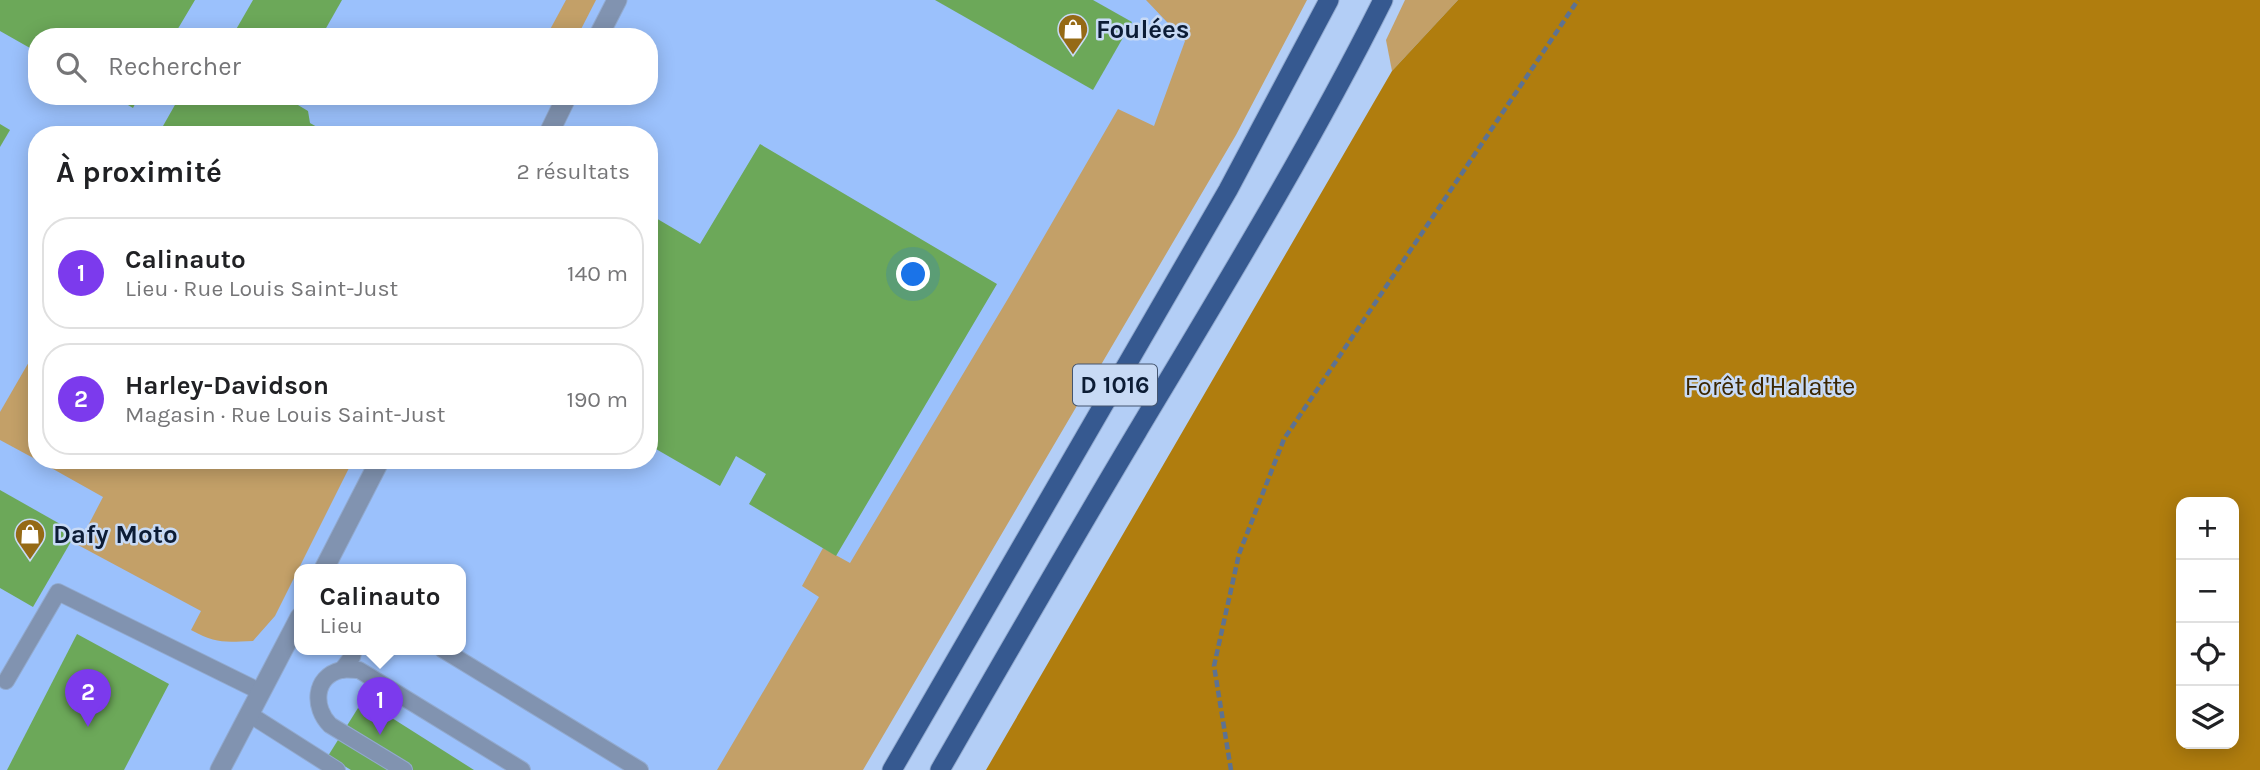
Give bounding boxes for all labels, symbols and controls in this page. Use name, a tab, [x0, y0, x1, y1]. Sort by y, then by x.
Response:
shop icon: Foulées	[1056, 12, 1090, 56]
place label: Foulées	[1096, 14, 1190, 45]
search box	[28, 28, 658, 105]
icon: search	[52, 48, 90, 86]
text: Rechercher	[108, 51, 241, 82]
text: À proximité	[56, 154, 222, 190]
text: 2 résultats	[517, 158, 630, 185]
text: Calinauto	[125, 244, 246, 275]
your location	[896, 257, 930, 291]
text: 1	[77, 260, 85, 287]
text: 140 m	[567, 260, 628, 287]
text: Lieu · Rue Louis Saint-Just	[125, 275, 398, 302]
road number: D 1016	[1073, 364, 1157, 406]
text: Harley-Davidson	[125, 370, 329, 401]
park label: Forêt d'Halatte	[1685, 371, 1855, 402]
text: 2	[74, 386, 88, 413]
text: 190 m	[566, 386, 628, 413]
text: Magasin · Rue Louis Saint-Just	[125, 401, 445, 428]
map controls	[2176, 497, 2239, 749]
button: +	[2176, 497, 2239, 560]
shop icon: Dafy Moto	[13, 517, 47, 561]
place label: Dafy Moto	[53, 519, 178, 550]
button: −	[2176, 560, 2239, 623]
popup	[294, 564, 466, 655]
text: Calinauto	[320, 581, 440, 612]
text: Lieu	[320, 612, 363, 639]
button: locate	[2176, 623, 2239, 686]
pin: 2	[65, 669, 111, 727]
pin: 1	[357, 677, 403, 735]
button: layers	[2176, 686, 2239, 749]

